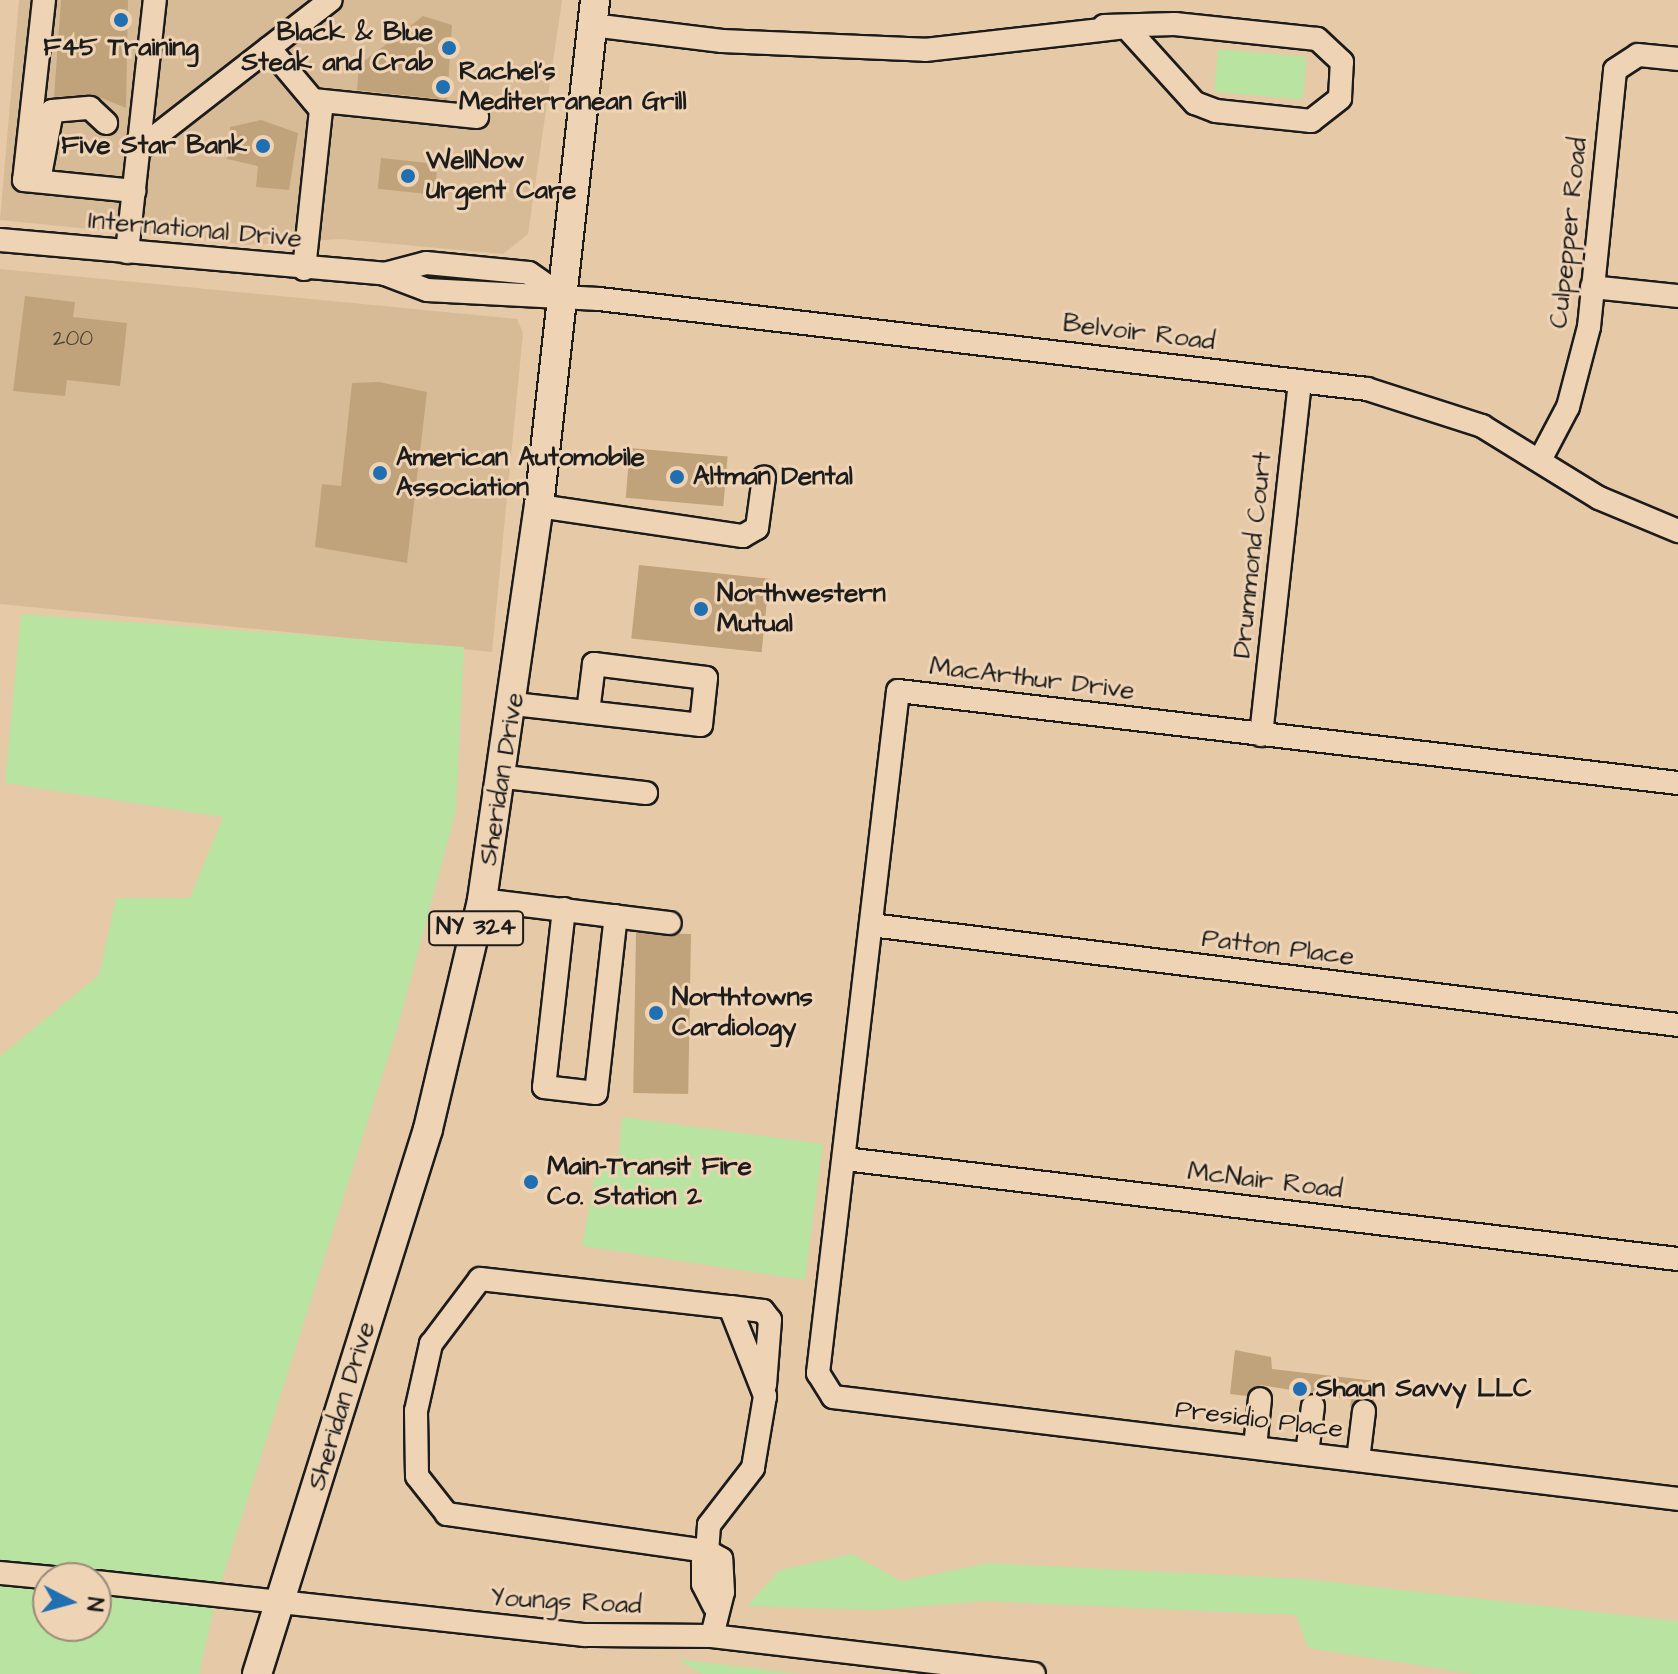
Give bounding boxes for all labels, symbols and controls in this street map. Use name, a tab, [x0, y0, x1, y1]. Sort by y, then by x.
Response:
marker: F45 Training	[112, 11, 130, 29]
place label: Black & Blue Steak and Crab	[242, 17, 433, 78]
place label: F45 Training	[43, 32, 199, 64]
marker: Black & Blue Steak and Crab	[440, 39, 458, 57]
place label: Rachel's Mediterranean Grill	[459, 56, 686, 118]
marker: Rachel's Mediterranean Grill	[434, 78, 452, 96]
place label: Five Star Bank	[61, 130, 247, 162]
street label: Culpepper Road	[1543, 136, 1595, 330]
marker: Five Star Bank	[254, 137, 272, 155]
place label: WellNow Urgent Care	[426, 145, 576, 206]
marker: WellNow Urgent Care	[397, 165, 419, 187]
street label: International Drive	[87, 205, 303, 255]
street label: Belvoir Road	[1061, 308, 1217, 358]
house number: 200	[53, 326, 93, 352]
place label: American Automobile Association	[396, 442, 645, 504]
street label: Drummond Court	[1227, 450, 1279, 660]
place label: Altman Dental	[693, 461, 853, 493]
marker: American Automobile Association	[371, 464, 389, 482]
marker: Altman Dental	[668, 468, 686, 486]
place label: Northwestern Mutual	[717, 578, 886, 640]
marker: Northwestern Mutual	[692, 600, 710, 618]
street label: MacArthur Drive	[928, 651, 1136, 707]
street label: Sheridan Drive	[473, 690, 531, 868]
road number: NY 324	[428, 908, 524, 948]
street label: Patton Place	[1200, 923, 1356, 973]
place label: Northtowns Cardiology	[672, 982, 813, 1044]
marker: Northtowns Cardiology	[647, 1004, 665, 1022]
place label: Main-Transit Fire Co. Station 2	[547, 1151, 752, 1212]
street label: McNair Road	[1186, 1156, 1344, 1206]
marker: Main-Transit Fire Co. Station 2	[522, 1173, 540, 1191]
street label: Sheridan Drive	[302, 1318, 382, 1494]
place label: Shaun Savvy LLC	[1316, 1373, 1531, 1405]
marker: Shaun Savvy LLC	[1291, 1380, 1309, 1398]
street label: Presidio Place	[1173, 1394, 1345, 1446]
north arrow	[32, 1562, 112, 1642]
street label: Youngs Road	[490, 1582, 642, 1622]
text: N	[78, 1596, 111, 1613]

